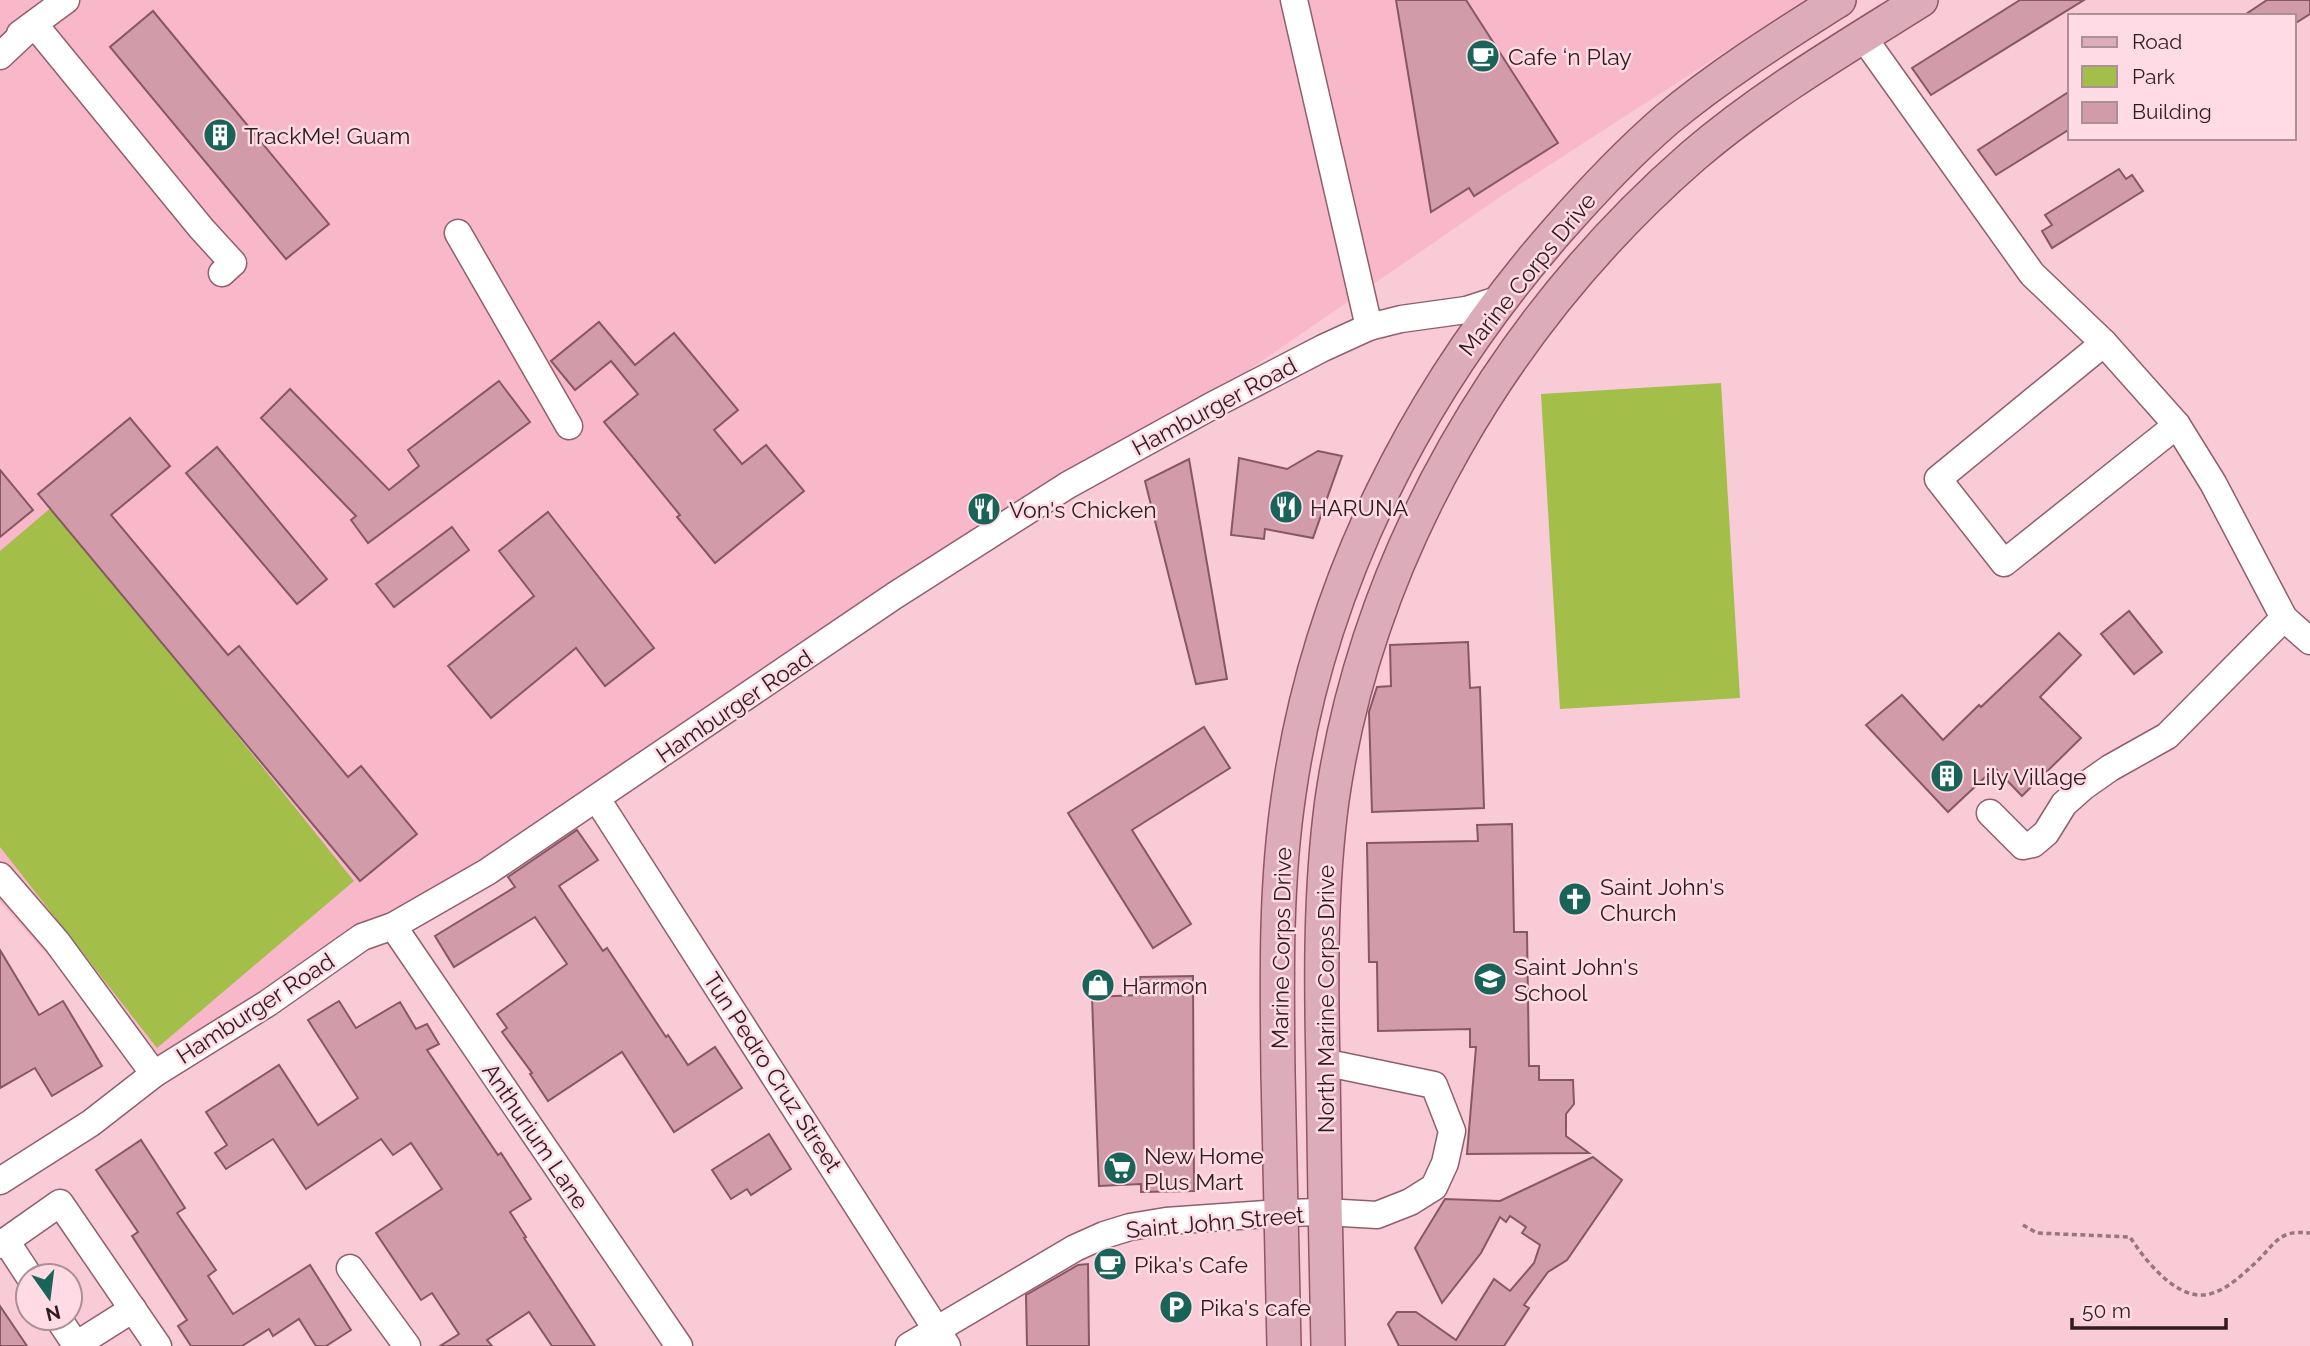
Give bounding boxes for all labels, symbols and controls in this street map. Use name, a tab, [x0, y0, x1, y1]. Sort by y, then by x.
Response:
legend	[2068, 14, 2296, 140]
text: Road	[2132, 29, 2182, 54]
cafe icon: Cafe ‘n Play	[1464, 37, 1502, 75]
place label: Cafe ‘n Play	[1508, 43, 1632, 70]
text: Park	[2132, 64, 2175, 89]
text: Building	[2132, 99, 2212, 124]
building icon: TrackMe! Guam	[201, 116, 239, 154]
place label: TrackMe! Guam	[244, 122, 410, 149]
street label: Marine Corps Drive	[1453, 187, 1601, 361]
street label: Hamburger Road	[1127, 351, 1301, 461]
restaurant icon: HARUNA	[1267, 488, 1305, 526]
restaurant icon: Von's Chicken	[965, 490, 1003, 528]
place label: HARUNA	[1310, 494, 1409, 521]
place label: Von's Chicken	[1009, 496, 1157, 523]
street label: Hamburger Road	[651, 644, 817, 768]
building icon: Lily Village	[1928, 757, 1966, 795]
place label: Lily Village	[1972, 763, 2087, 790]
street label: Marine Corps Drive	[1266, 847, 1296, 1049]
street label: North Marine Corps Drive	[1312, 865, 1339, 1133]
place label: Saint John's Church	[1600, 873, 1724, 926]
church icon: Saint John's Church	[1556, 880, 1594, 918]
street label: Hamburger Road	[171, 947, 339, 1069]
place label: Saint John's School	[1514, 953, 1638, 1006]
school or university icon: Saint John's School	[1471, 960, 1509, 998]
shop icon: Harmon	[1079, 966, 1117, 1004]
street label: Tun Pedro Cruz Street	[698, 967, 848, 1177]
place label: Harmon	[1122, 972, 1208, 999]
street label: Anthurium Lane	[477, 1058, 595, 1214]
place label: New Home Plus Mart	[1144, 1142, 1264, 1195]
supermarket icon: New Home Plus Mart	[1101, 1149, 1139, 1187]
street label: Saint John Street	[1125, 1201, 1306, 1243]
cafe icon: Pika's Cafe	[1091, 1245, 1129, 1283]
place label: Pika's Cafe	[1134, 1251, 1248, 1278]
north arrow	[14, 1262, 84, 1332]
scale bar	[2072, 1286, 2226, 1330]
parking icon: Pika's cafe	[1157, 1288, 1195, 1326]
place label: Pika's cafe	[1200, 1294, 1311, 1321]
text: 50 m	[2082, 1298, 2131, 1323]
text: N	[43, 1301, 63, 1326]

